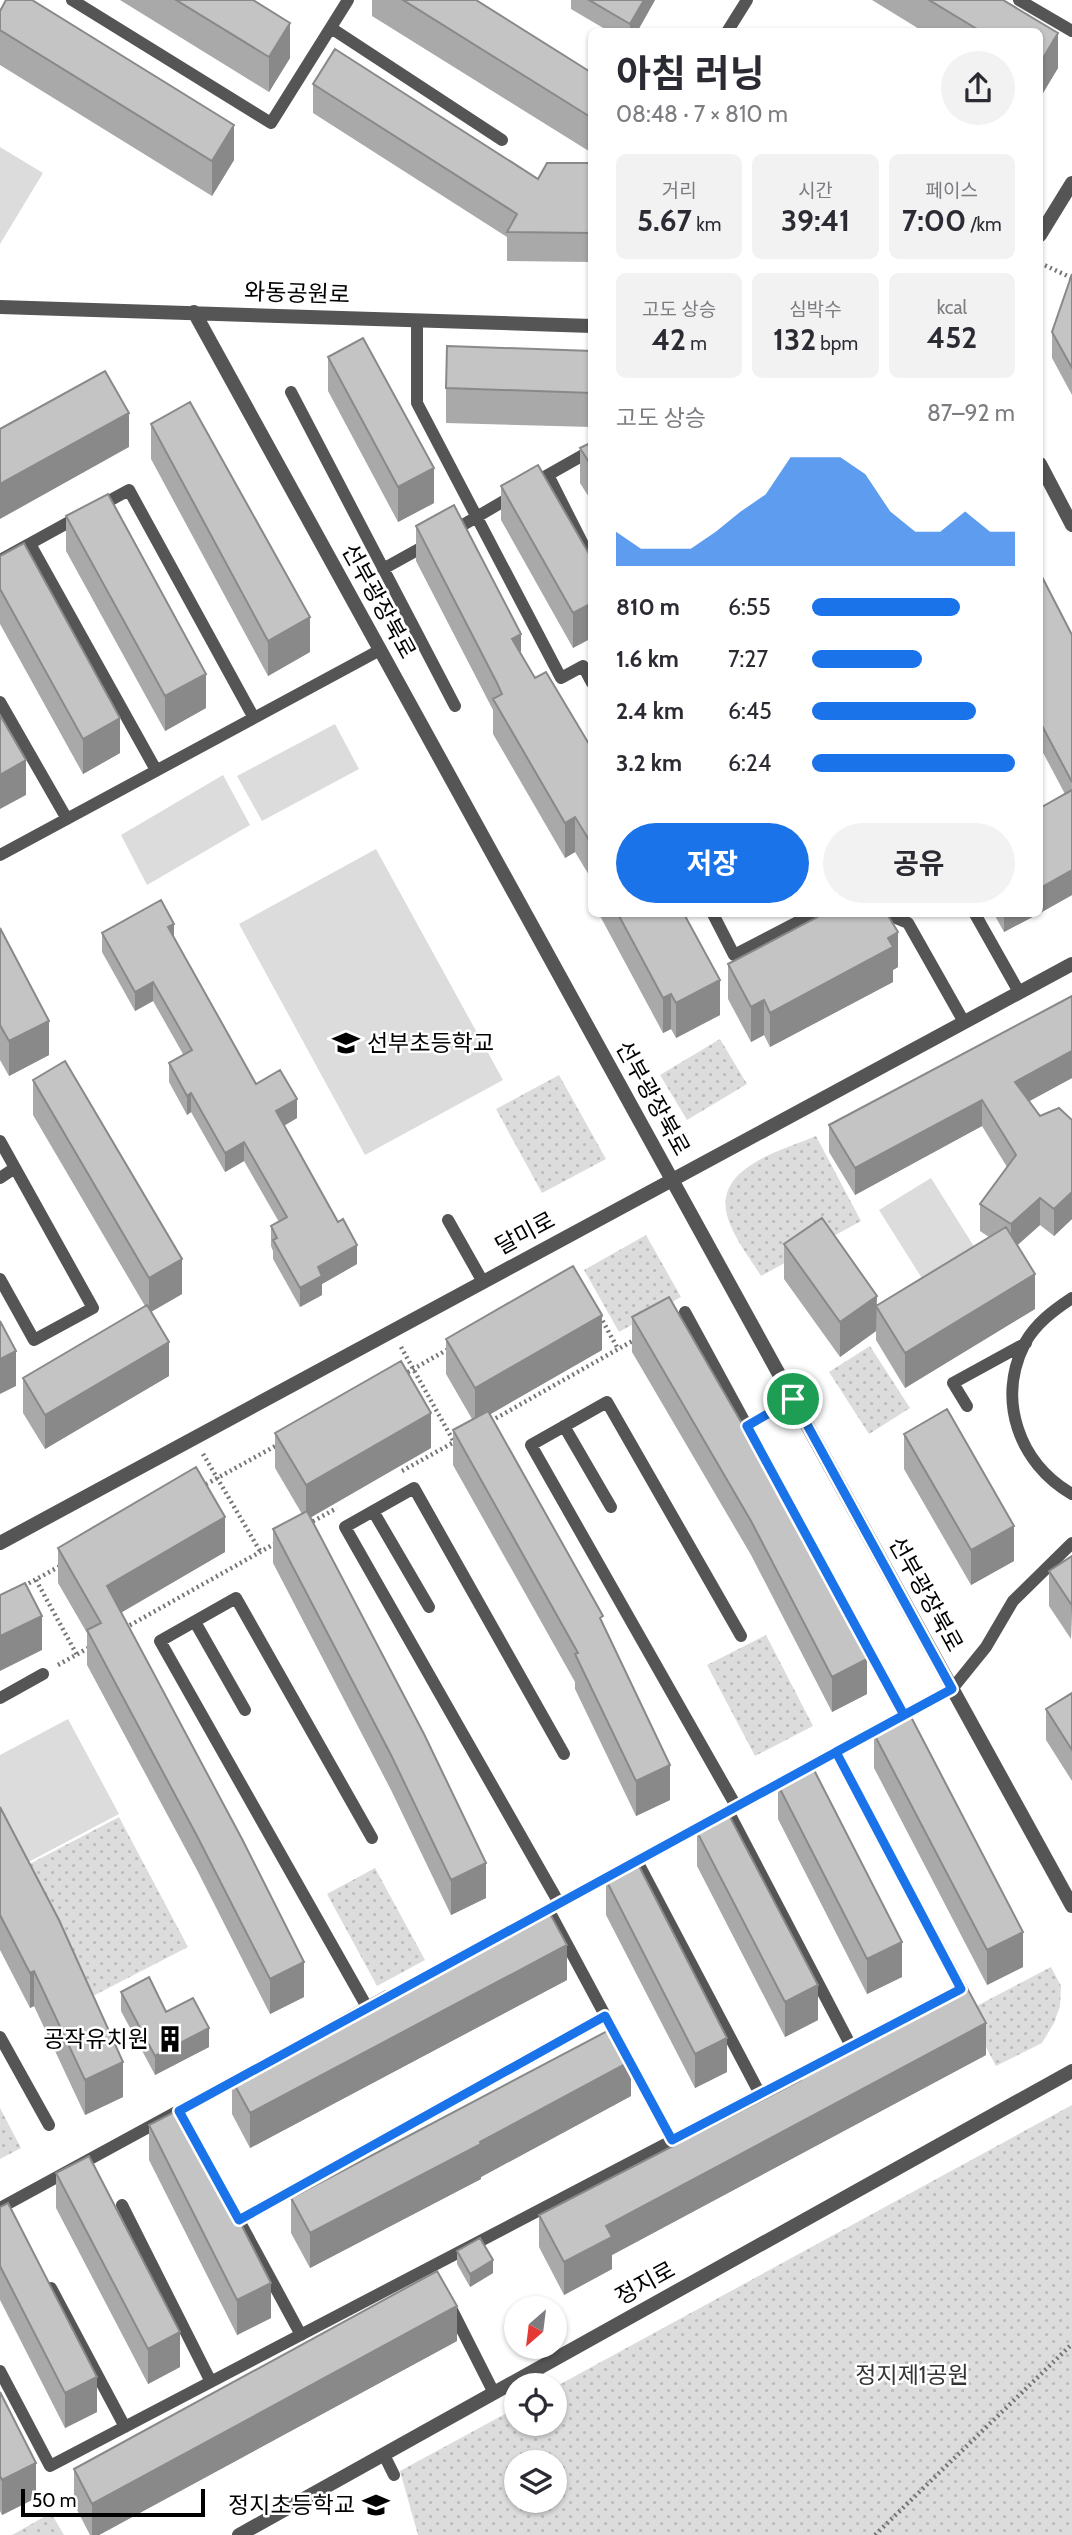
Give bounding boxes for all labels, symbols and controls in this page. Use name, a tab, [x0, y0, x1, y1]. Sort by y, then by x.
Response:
text: 아침 러닝	[616, 50, 764, 97]
button: share	[941, 51, 1015, 125]
text: 08:48 · 7 × 810 m	[616, 100, 788, 128]
text: 거리	[662, 179, 697, 202]
text: 시간	[798, 179, 833, 202]
text: 페이스	[926, 179, 978, 202]
text: 5.67	[637, 202, 692, 239]
text: 39:41	[781, 202, 850, 239]
text: 7:00	[902, 202, 966, 239]
text: km	[692, 213, 721, 236]
text: /km	[966, 213, 1002, 236]
street label: 와동공원로	[244, 277, 350, 309]
text: kcal	[937, 296, 967, 319]
text: 고도 상승	[642, 298, 716, 321]
text: 심박수	[789, 298, 842, 321]
text: 452	[927, 319, 977, 356]
text: 42	[651, 321, 686, 358]
text: 132	[773, 321, 816, 358]
text: m	[686, 332, 707, 355]
text: bpm	[816, 332, 858, 355]
text: 87–92 m	[927, 399, 1015, 427]
text: 고도 상승	[616, 404, 706, 432]
street label: 선부광장북로	[336, 539, 422, 663]
text: 810 m	[616, 593, 680, 621]
text: 6:55	[728, 593, 771, 621]
text: 1.6 km	[616, 645, 679, 673]
text: 7:27	[728, 645, 768, 673]
text: 2.4 km	[616, 697, 684, 725]
text: 6:45	[728, 697, 772, 725]
text: 3.2 km	[616, 749, 682, 777]
text: 6:24	[728, 749, 771, 777]
button: 저장	[616, 823, 809, 903]
button: 공유	[823, 823, 1015, 903]
school or university icon: 선부초등학교	[331, 1028, 361, 1058]
place label: 선부초등학교	[367, 1029, 494, 1057]
street label: 선부광장북로	[610, 1036, 696, 1160]
street label: 달미로	[490, 1206, 560, 1260]
pin	[763, 1369, 823, 1429]
icon: arrive	[774, 1380, 812, 1418]
street label: 선부광장북로	[883, 1532, 969, 1656]
building icon: 공작유치원	[155, 2024, 185, 2054]
place label: 공작유치원	[43, 2025, 149, 2053]
street label: 정지로	[610, 2255, 680, 2311]
north arrow	[504, 2296, 567, 2359]
map controls	[504, 2296, 567, 2513]
park label: 정지제1공원	[855, 2361, 969, 2389]
button: locate	[504, 2373, 567, 2436]
button: layers	[504, 2450, 567, 2513]
scale bar	[21, 2486, 205, 2518]
text: 50 m	[32, 2489, 76, 2512]
school or university icon: 정지초등학교	[361, 2490, 391, 2520]
place label: 정지초등학교	[228, 2491, 355, 2519]

